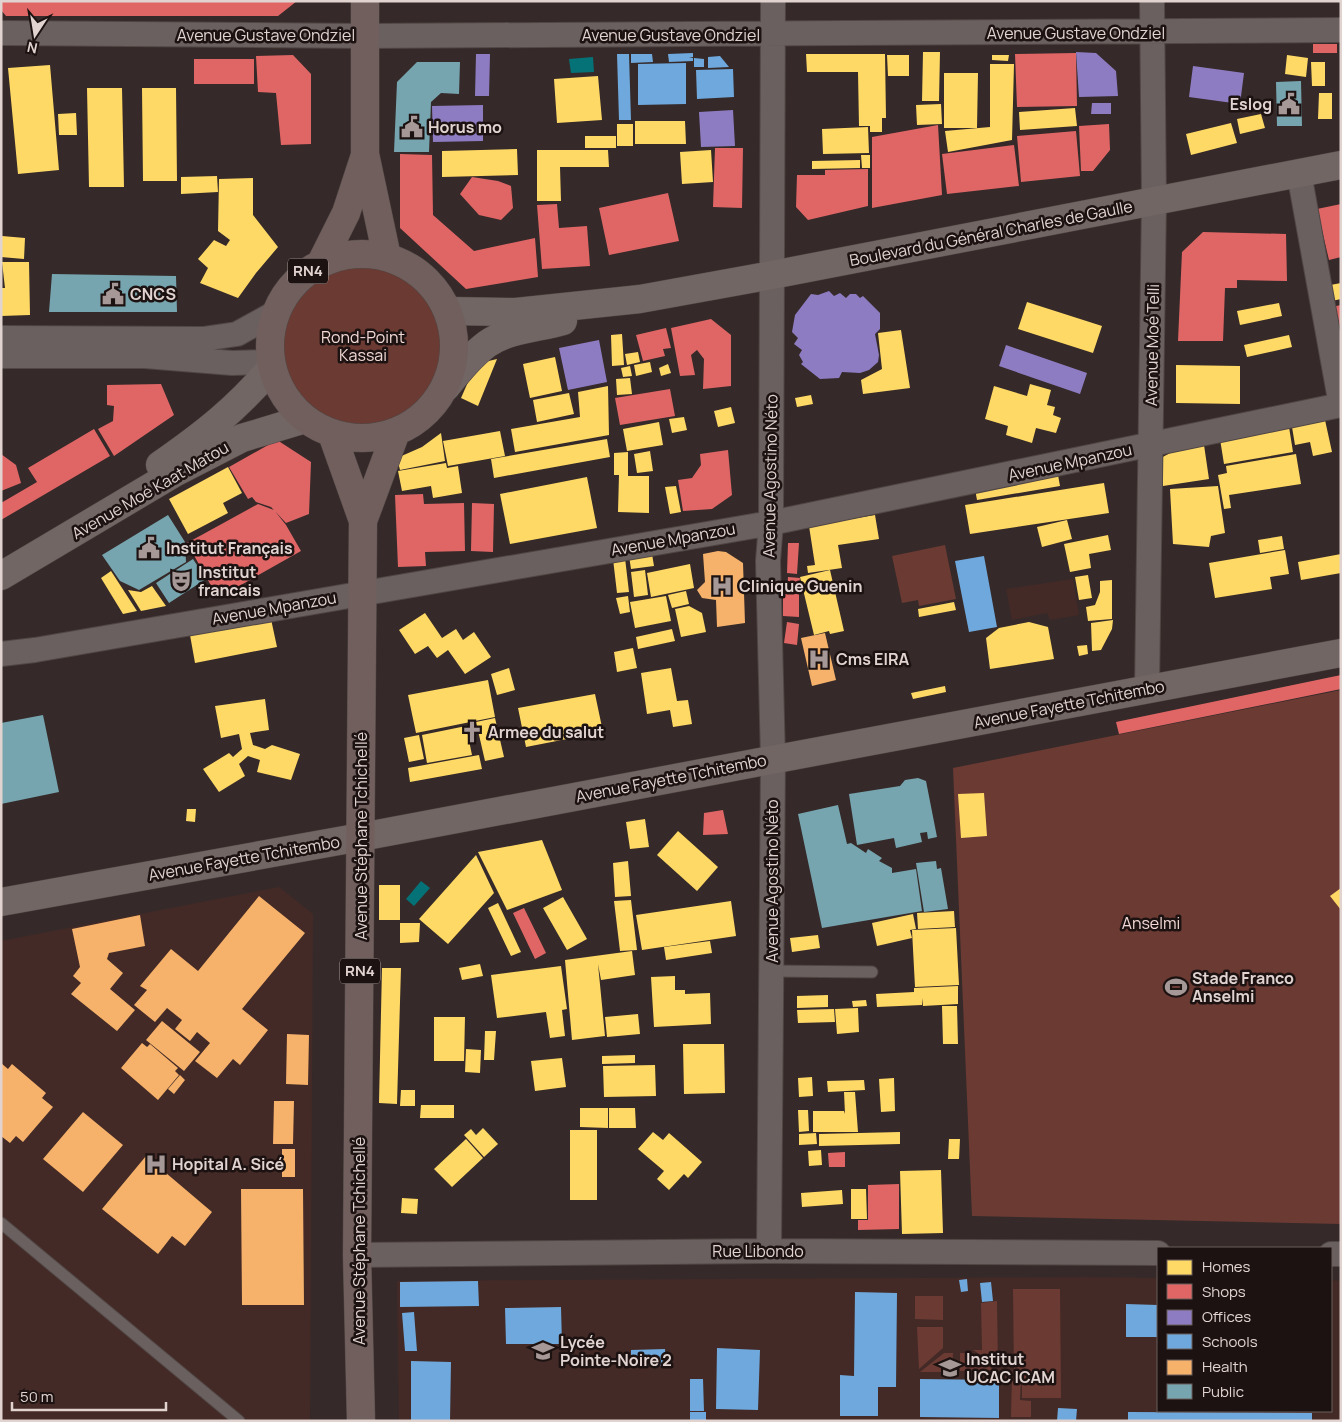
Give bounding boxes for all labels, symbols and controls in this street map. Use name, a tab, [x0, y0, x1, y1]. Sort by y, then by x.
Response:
north arrow	[10, 10, 60, 60]
street label: Avenue Gustave Ondziel	[987, 22, 1165, 44]
street label: Avenue Gustave Ondziel	[177, 24, 355, 46]
street label: Avenue Gustave Ondziel	[582, 24, 760, 46]
text: N	[25, 38, 39, 59]
public building icon: Eslog	[1276, 91, 1302, 117]
place label: Eslog	[1230, 93, 1272, 115]
public building icon: Horus mo	[399, 114, 425, 140]
place label: Horus mo	[428, 116, 502, 138]
street label: Boulevard du Général Charles de Gaulle	[848, 195, 1134, 271]
road number: RN4	[288, 258, 328, 284]
public building icon: CNCS	[100, 281, 126, 307]
place label: CNCS	[130, 283, 176, 305]
street label: Avenue Moé Telli	[1140, 284, 1164, 406]
park label: Rond-Point Kassai	[321, 326, 405, 366]
street label: Avenue Agostino Néto	[758, 394, 782, 558]
street label: Avenue Moé Kaat Matou	[68, 436, 232, 544]
street label: Avenue Mpanzou	[1006, 438, 1134, 486]
street label: Avenue Mpanzou	[609, 517, 737, 561]
public building icon: Institut Français	[136, 535, 162, 561]
place label: Institut Français	[166, 537, 293, 559]
place label: Institut francais	[198, 561, 261, 601]
theatre icon: Institut francais	[168, 568, 194, 594]
hospital icon: Clinique Guenin	[709, 573, 735, 599]
place label: Clinique Guenin	[739, 575, 863, 597]
street label: Avenue Mpanzou	[210, 586, 338, 630]
hospital icon: Cms EIRA	[806, 646, 832, 672]
place label: Cms EIRA	[836, 648, 909, 670]
street label: Avenue Fayette Tchitembo	[972, 675, 1166, 733]
church icon: Armee du salut	[459, 719, 485, 745]
place label: Armee du salut	[488, 721, 604, 743]
street label: Avenue Stéphane Tchichellé	[350, 732, 372, 940]
street label: Avenue Fayette Tchitembo	[574, 749, 768, 807]
street label: Avenue Agostino Néto	[761, 799, 783, 963]
street label: Avenue Fayette Tchitembo	[147, 830, 341, 886]
park label: Anselmi	[1122, 912, 1180, 934]
road number: RN4	[340, 958, 380, 984]
place label: Stade Franco Anselmi	[1192, 967, 1294, 1007]
sports icon: Stade Franco Anselmi	[1163, 974, 1189, 1000]
street label: Avenue Stéphane Tchichellé	[348, 1137, 370, 1345]
hospital icon: Hopital A. Sicé	[143, 1151, 169, 1177]
place label: Hopital A. Sicé	[172, 1153, 285, 1175]
street label: Rue Libondo	[712, 1240, 804, 1262]
legend	[1157, 1247, 1332, 1412]
text: Homes	[1202, 1256, 1251, 1277]
text: Shops	[1202, 1281, 1246, 1302]
text: Offices	[1202, 1306, 1251, 1327]
place label: Lycée Pointe-Noire 2	[560, 1331, 672, 1371]
text: Schools	[1202, 1331, 1258, 1352]
school or university icon: Lycée Pointe-Noire 2	[530, 1338, 556, 1364]
place label: Institut UCAC ICAM	[966, 1348, 1055, 1388]
school or university icon: Institut UCAC ICAM	[937, 1355, 963, 1381]
text: Health	[1202, 1356, 1248, 1377]
scale bar	[12, 1380, 166, 1412]
text: Public	[1202, 1381, 1244, 1402]
text: 50 m	[20, 1386, 54, 1407]

